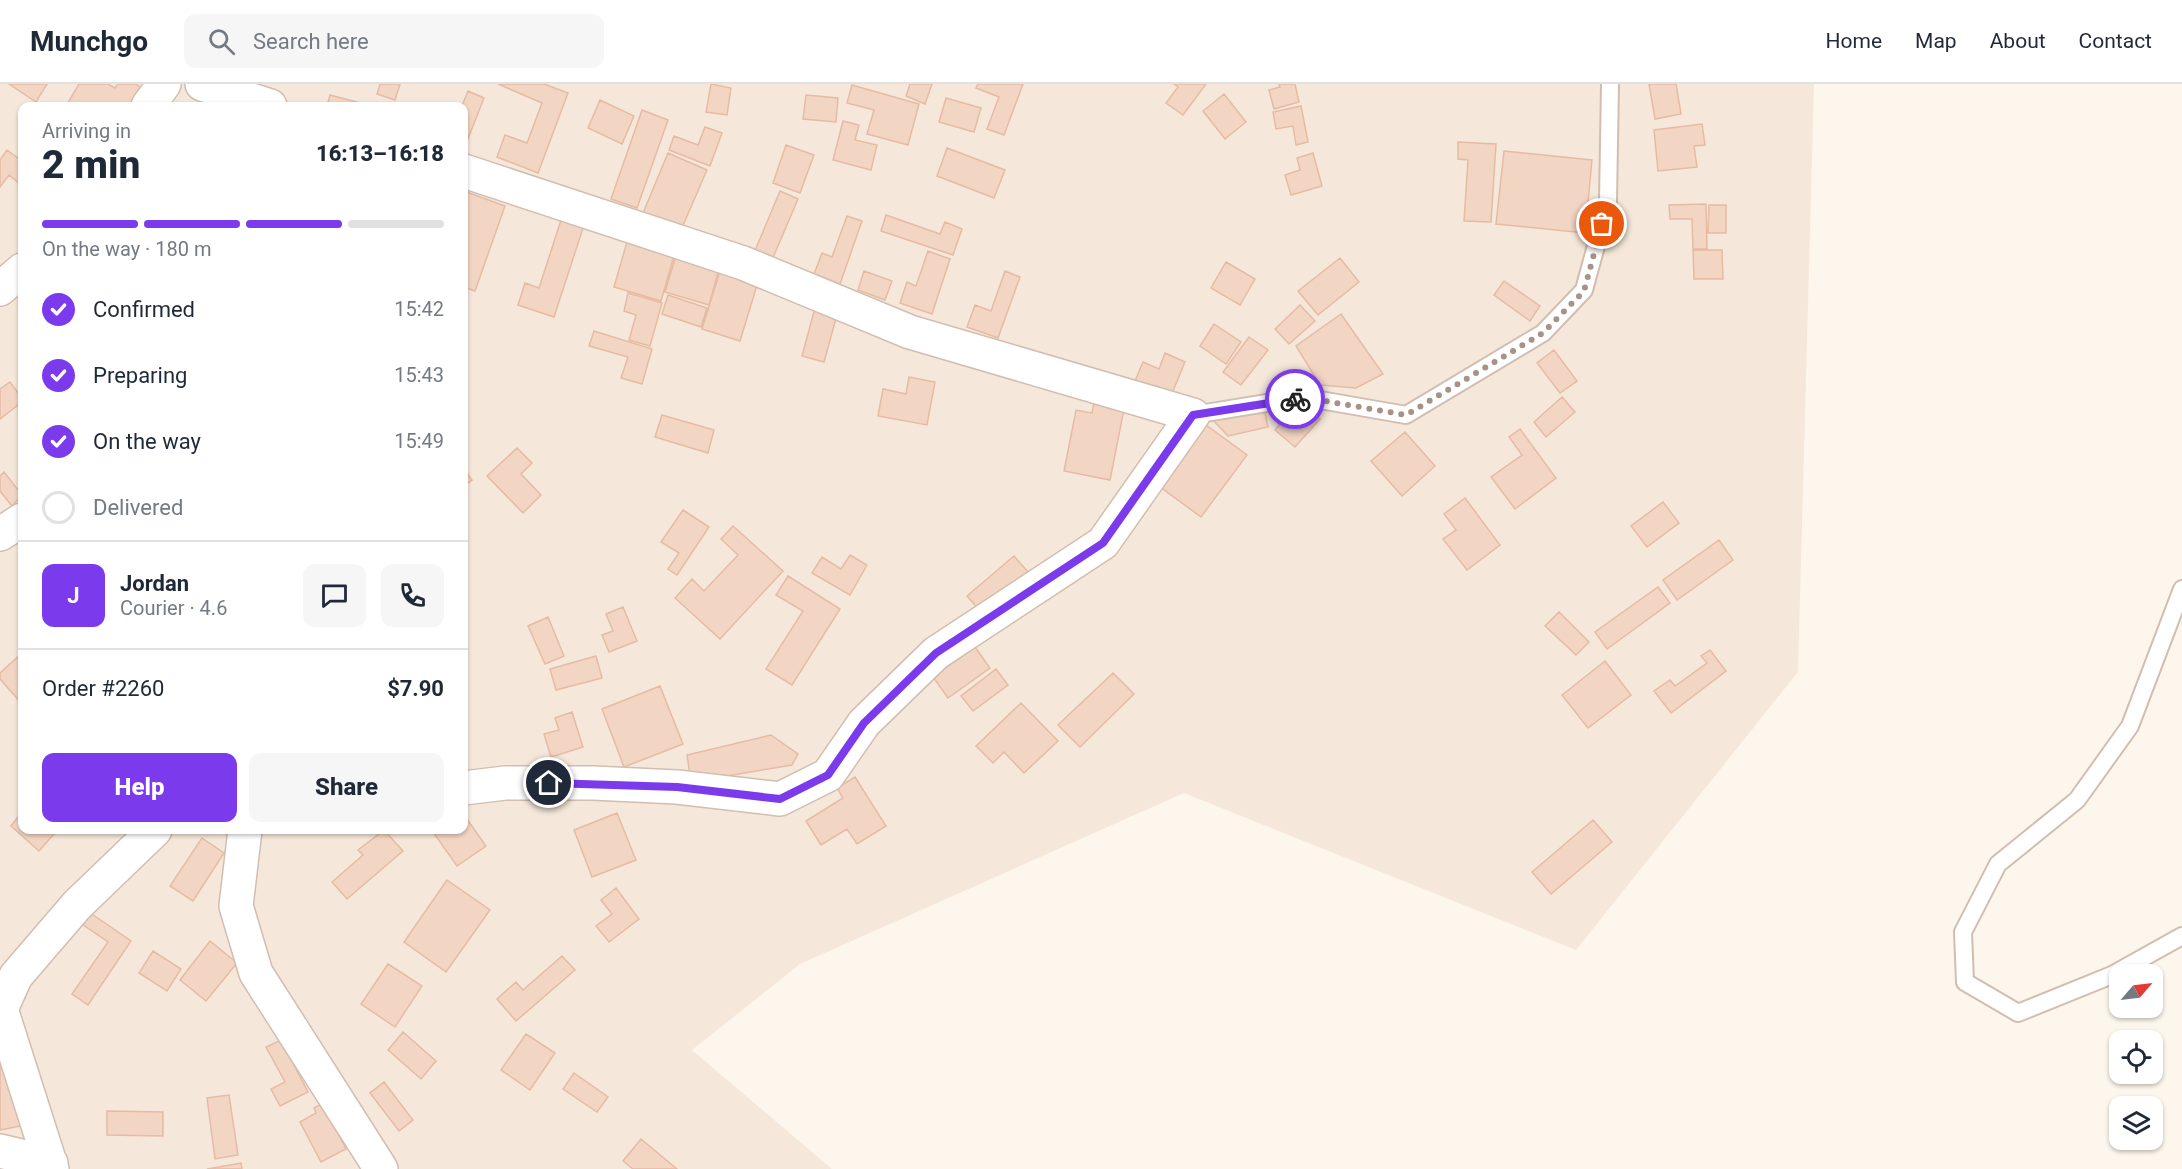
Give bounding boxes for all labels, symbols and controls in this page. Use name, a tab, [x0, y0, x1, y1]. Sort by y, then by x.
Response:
search box	[184, 14, 604, 68]
text: Munchgo	[30, 25, 148, 58]
icon: search	[205, 25, 238, 58]
text: Search here	[253, 29, 369, 54]
text: Home	[1826, 29, 1882, 53]
text: Map	[1915, 29, 1957, 53]
text: About	[1990, 29, 2046, 53]
text: Contact	[2079, 29, 2152, 53]
text: Arriving in	[42, 119, 131, 143]
text: 16:13–16:18	[316, 141, 444, 166]
text: 2 min	[42, 142, 140, 188]
pin	[1576, 198, 1627, 249]
icon: bag	[1585, 207, 1618, 240]
text: On the way · 180 m	[42, 237, 211, 261]
icon: check	[42, 293, 75, 326]
text: Confirmed	[93, 297, 195, 322]
text: 15:42	[394, 297, 444, 321]
icon: check	[42, 359, 75, 392]
text: Preparing	[93, 363, 187, 388]
text: 15:43	[394, 363, 444, 387]
courier	[1265, 369, 1325, 429]
icon: bike	[1279, 383, 1312, 416]
icon: check	[42, 425, 75, 458]
text: On the way	[93, 429, 201, 454]
text: 15:49	[394, 429, 444, 453]
text: Delivered	[93, 495, 183, 520]
button: chat	[303, 564, 366, 627]
button: phone	[381, 564, 444, 627]
text: Jordan	[120, 571, 189, 596]
text: J	[67, 583, 80, 608]
text: Courier · 4.6	[120, 596, 227, 620]
text: Order #2260	[42, 676, 164, 701]
text: $7.90	[387, 676, 444, 701]
button: Help	[42, 753, 237, 822]
button: Share	[249, 753, 444, 822]
pin	[523, 757, 574, 808]
icon: home	[532, 766, 565, 799]
north arrow	[2109, 964, 2163, 1018]
map controls	[2109, 964, 2163, 1150]
button: locate	[2109, 1030, 2163, 1084]
button: layers	[2109, 1096, 2163, 1150]

